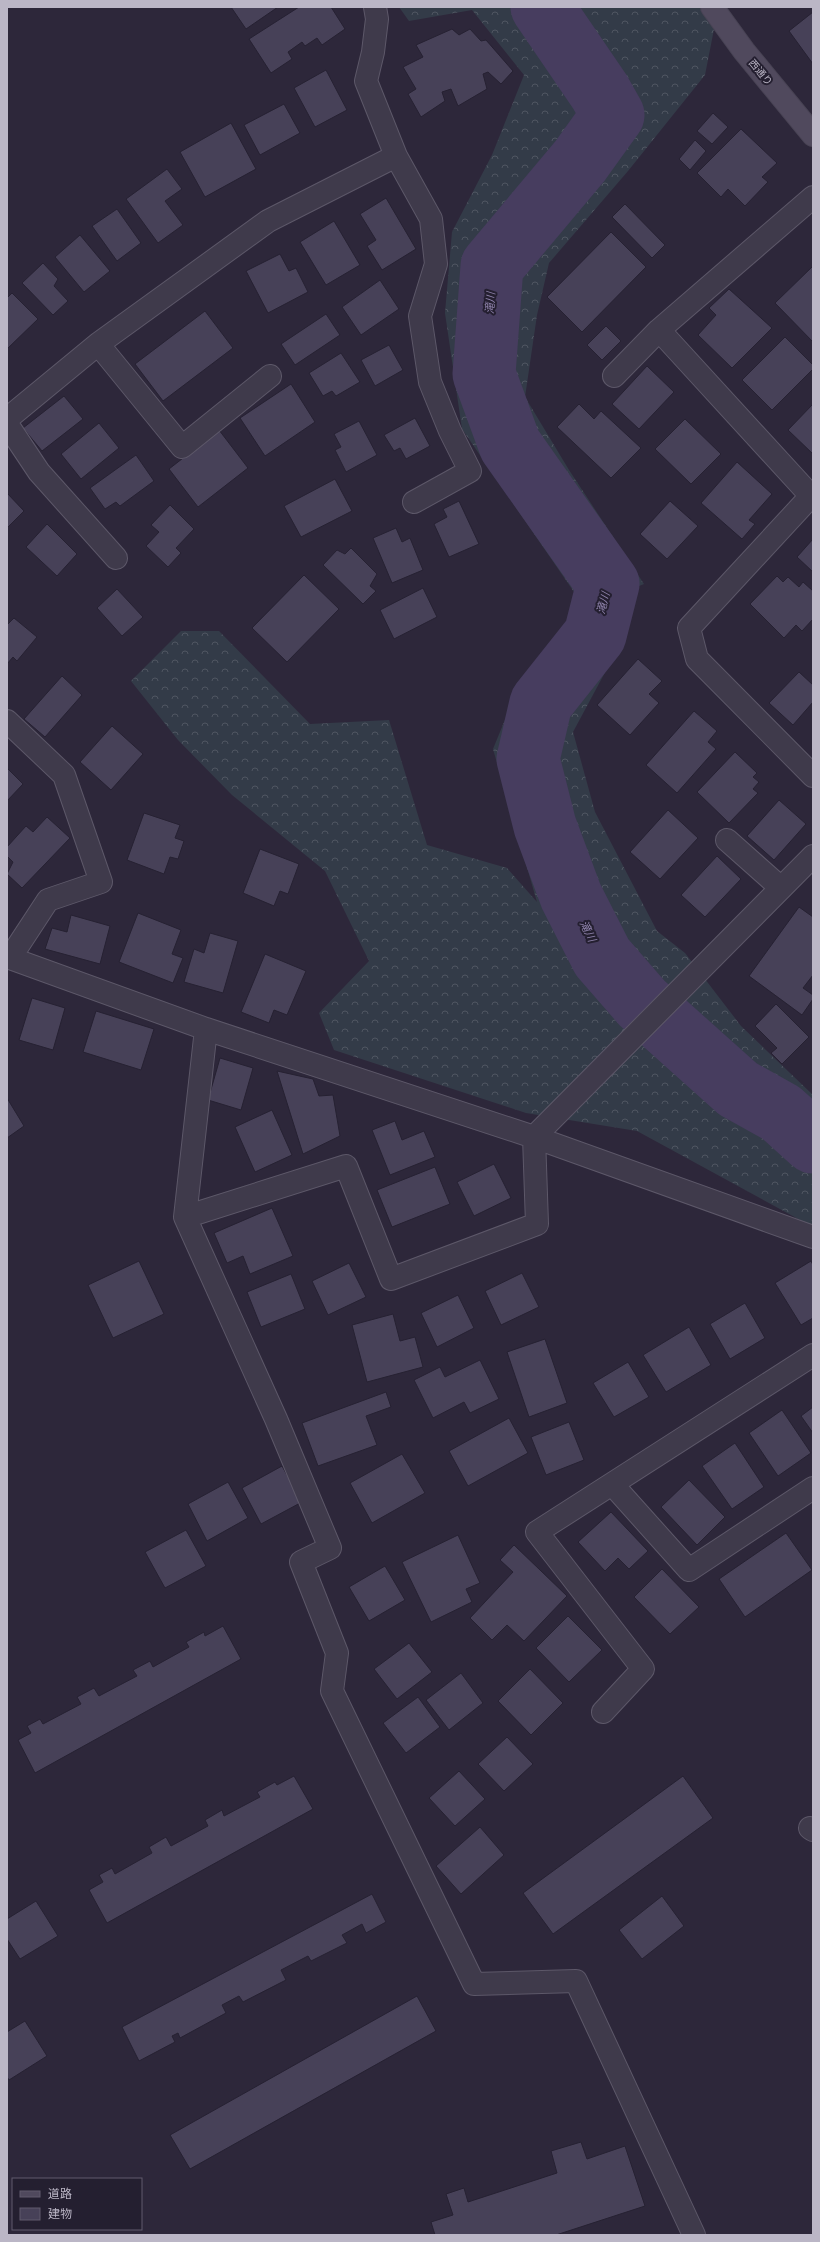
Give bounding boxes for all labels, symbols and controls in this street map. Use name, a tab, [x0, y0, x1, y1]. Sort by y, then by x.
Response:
street label: 西通り	[745, 56, 776, 89]
water label: 滝川	[481, 290, 499, 315]
water label: 滝川	[592, 589, 614, 616]
water label: 滝川	[576, 918, 600, 945]
legend	[12, 2178, 142, 2230]
text: 道路	[48, 2184, 72, 2203]
text: 建物	[48, 2204, 72, 2223]

